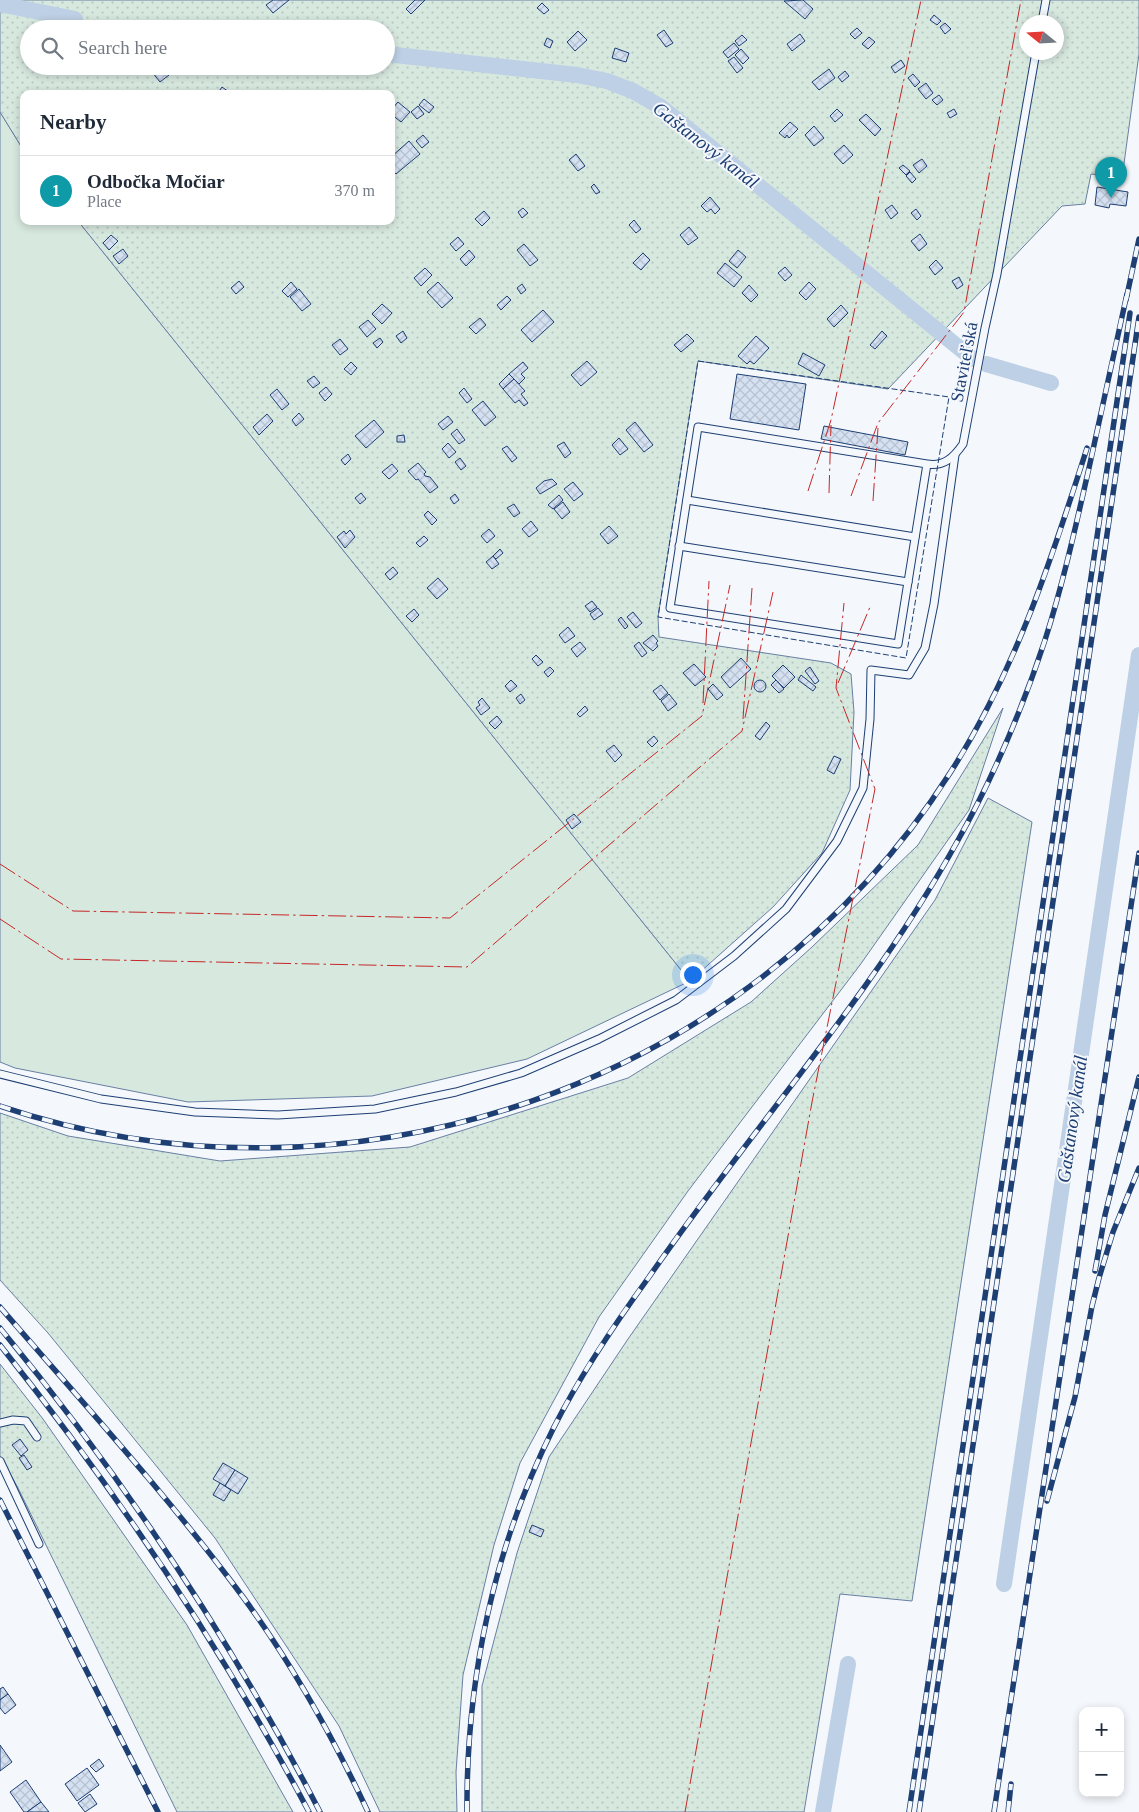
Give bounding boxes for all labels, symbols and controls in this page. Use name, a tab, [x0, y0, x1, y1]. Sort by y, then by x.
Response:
north arrow	[1019, 15, 1064, 60]
search box	[20, 20, 395, 75]
icon: search	[38, 34, 66, 62]
text: Search here	[78, 37, 167, 58]
water label: Gaštanový kanál	[649, 97, 763, 193]
text: Nearby	[40, 110, 107, 134]
pin: 1	[1095, 157, 1127, 198]
text: Odbočka Močiar	[87, 171, 225, 192]
text: 1	[52, 182, 60, 199]
text: 370 m	[335, 182, 375, 199]
text: Place	[87, 193, 122, 210]
street label: Staviteľská	[946, 320, 982, 404]
your location	[680, 962, 706, 988]
water label: Gaštanový kanál	[1053, 1054, 1091, 1184]
map controls	[1079, 1707, 1124, 1797]
button: +	[1079, 1707, 1124, 1752]
button: −	[1079, 1752, 1124, 1797]

